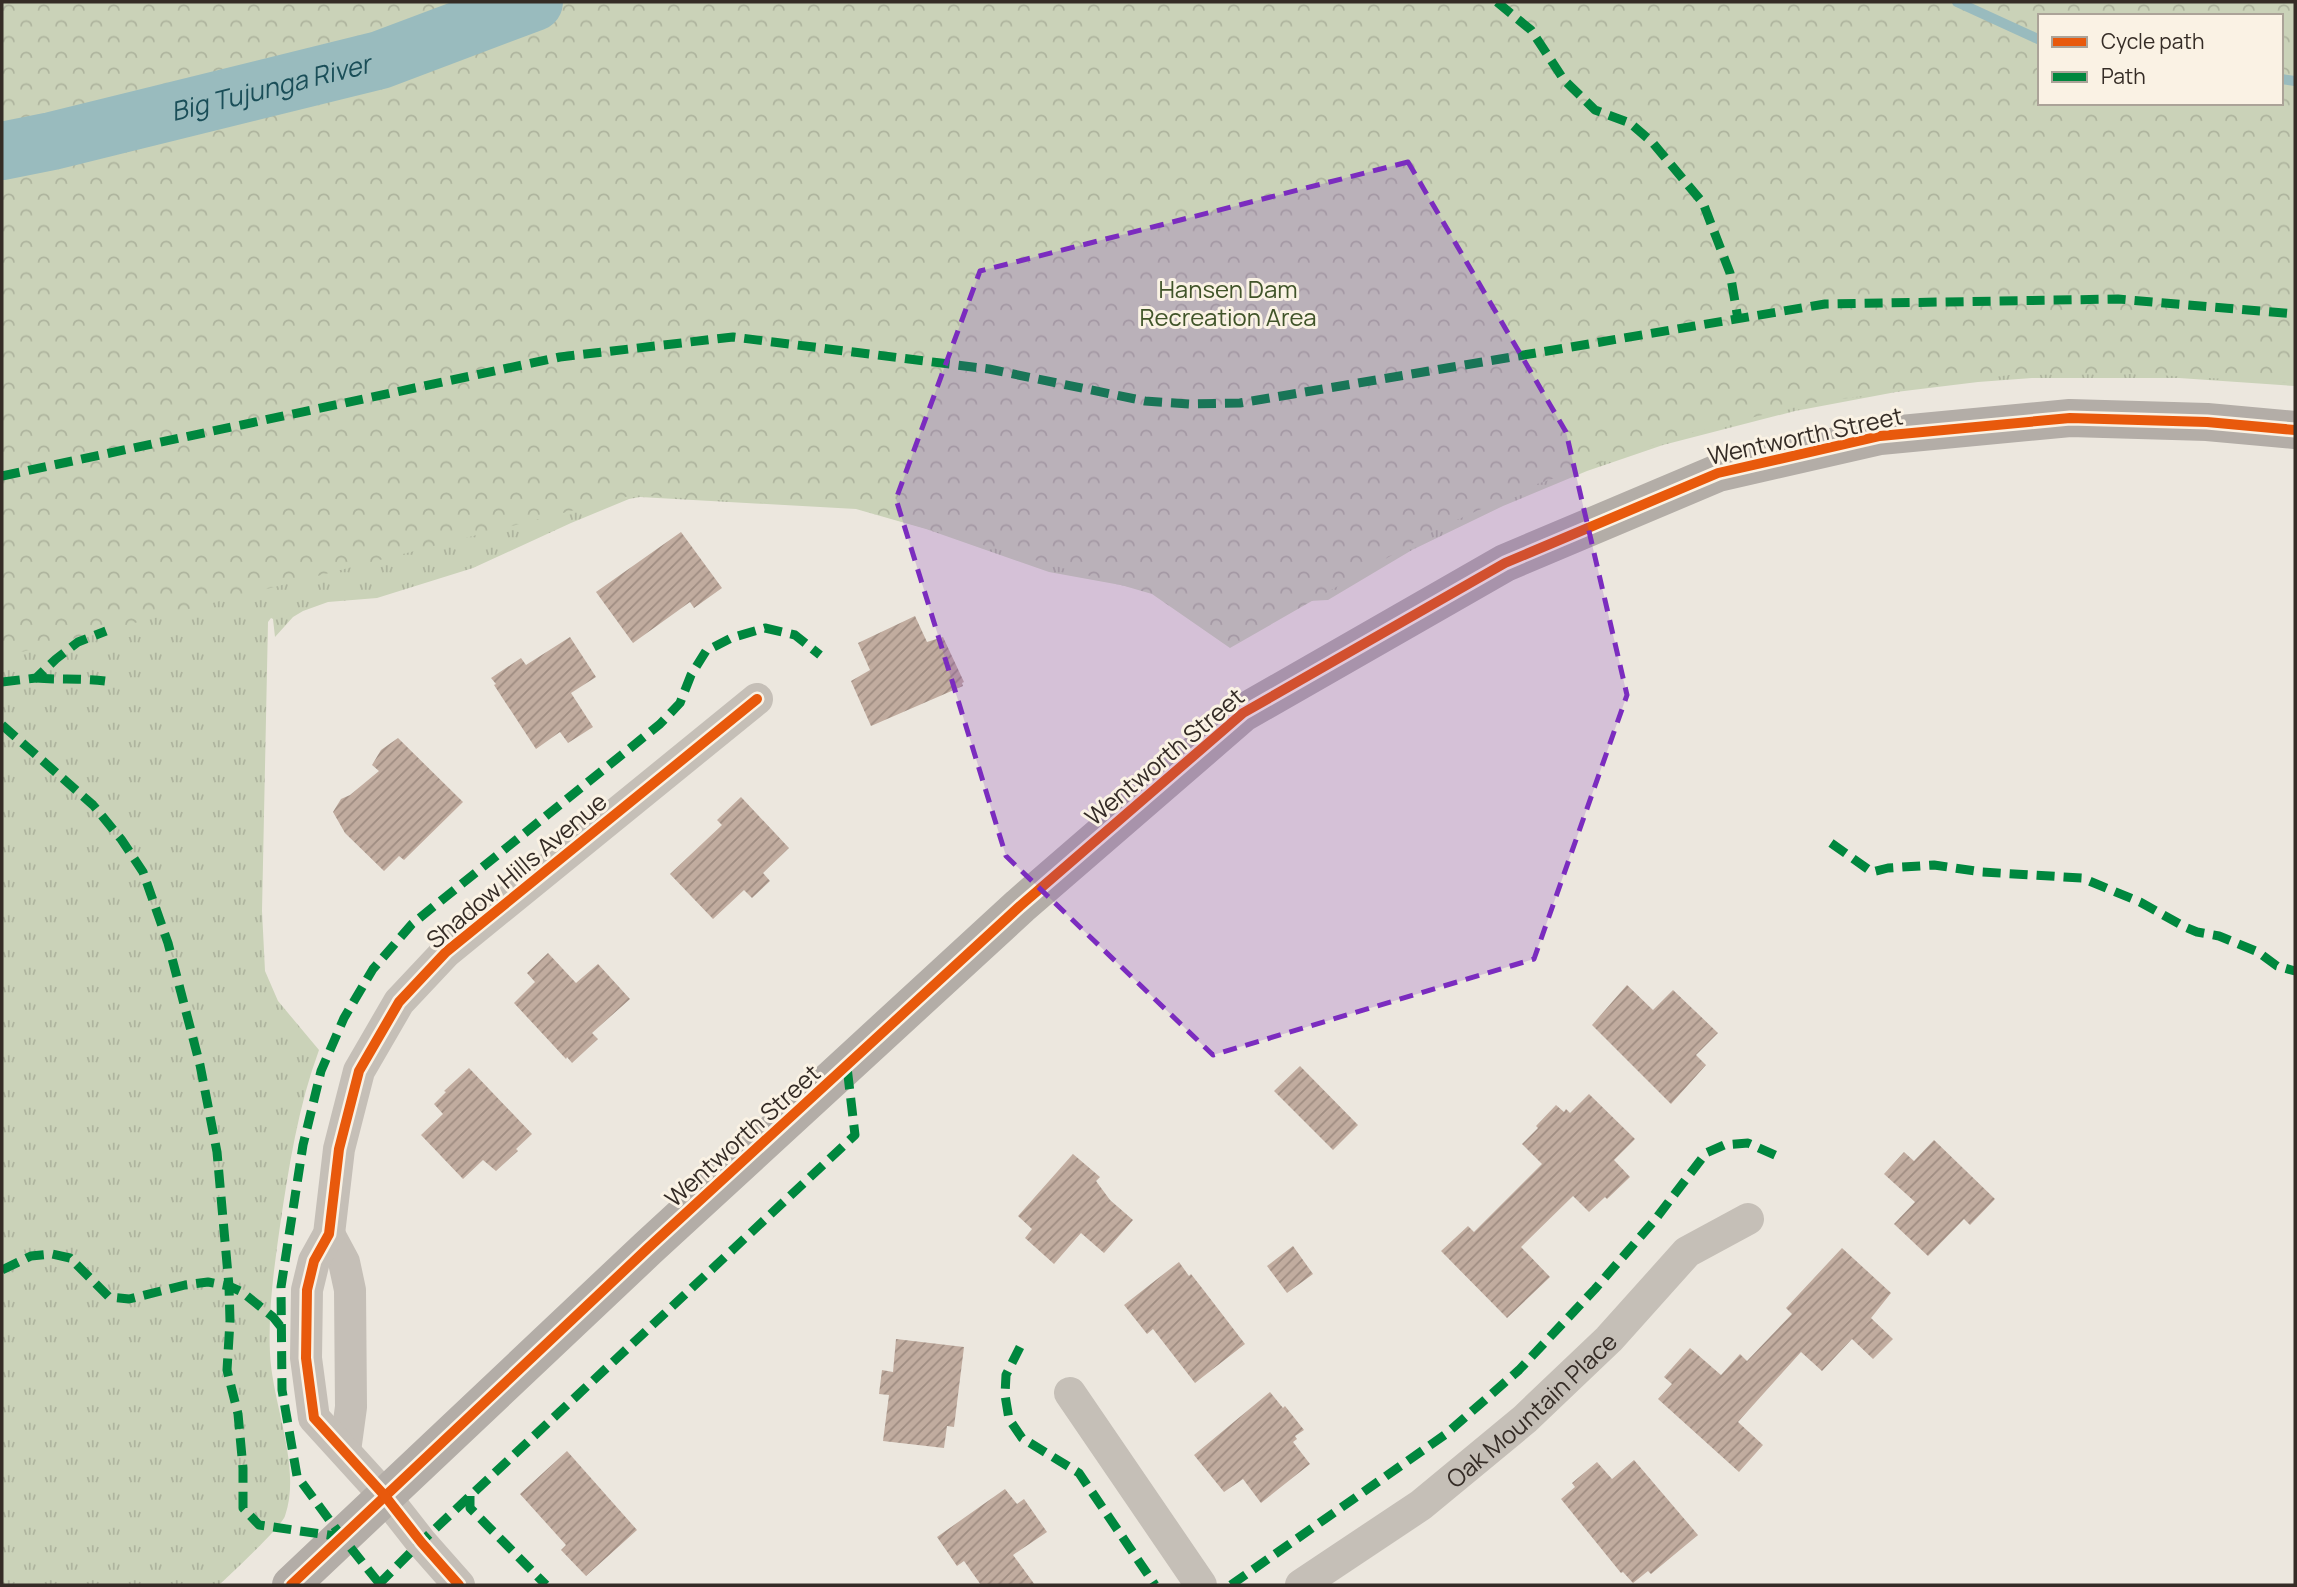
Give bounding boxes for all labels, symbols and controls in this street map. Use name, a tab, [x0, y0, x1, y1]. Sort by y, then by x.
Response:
legend	[2038, 14, 2283, 105]
text: Cycle path	[2101, 27, 2204, 55]
water label: Big Tujunga River	[167, 44, 378, 129]
text: Path	[2101, 62, 2146, 90]
park label: Hansen Dam Recreation Area	[1139, 272, 1317, 333]
street label: Wentworth Street	[1704, 398, 1906, 472]
street label: Wentworth Street	[1077, 680, 1251, 832]
street label: Shadow Hills Avenue	[419, 785, 613, 955]
street label: Wentworth Street	[657, 1056, 827, 1214]
street label: Oak Mountain Place	[1439, 1324, 1623, 1494]

